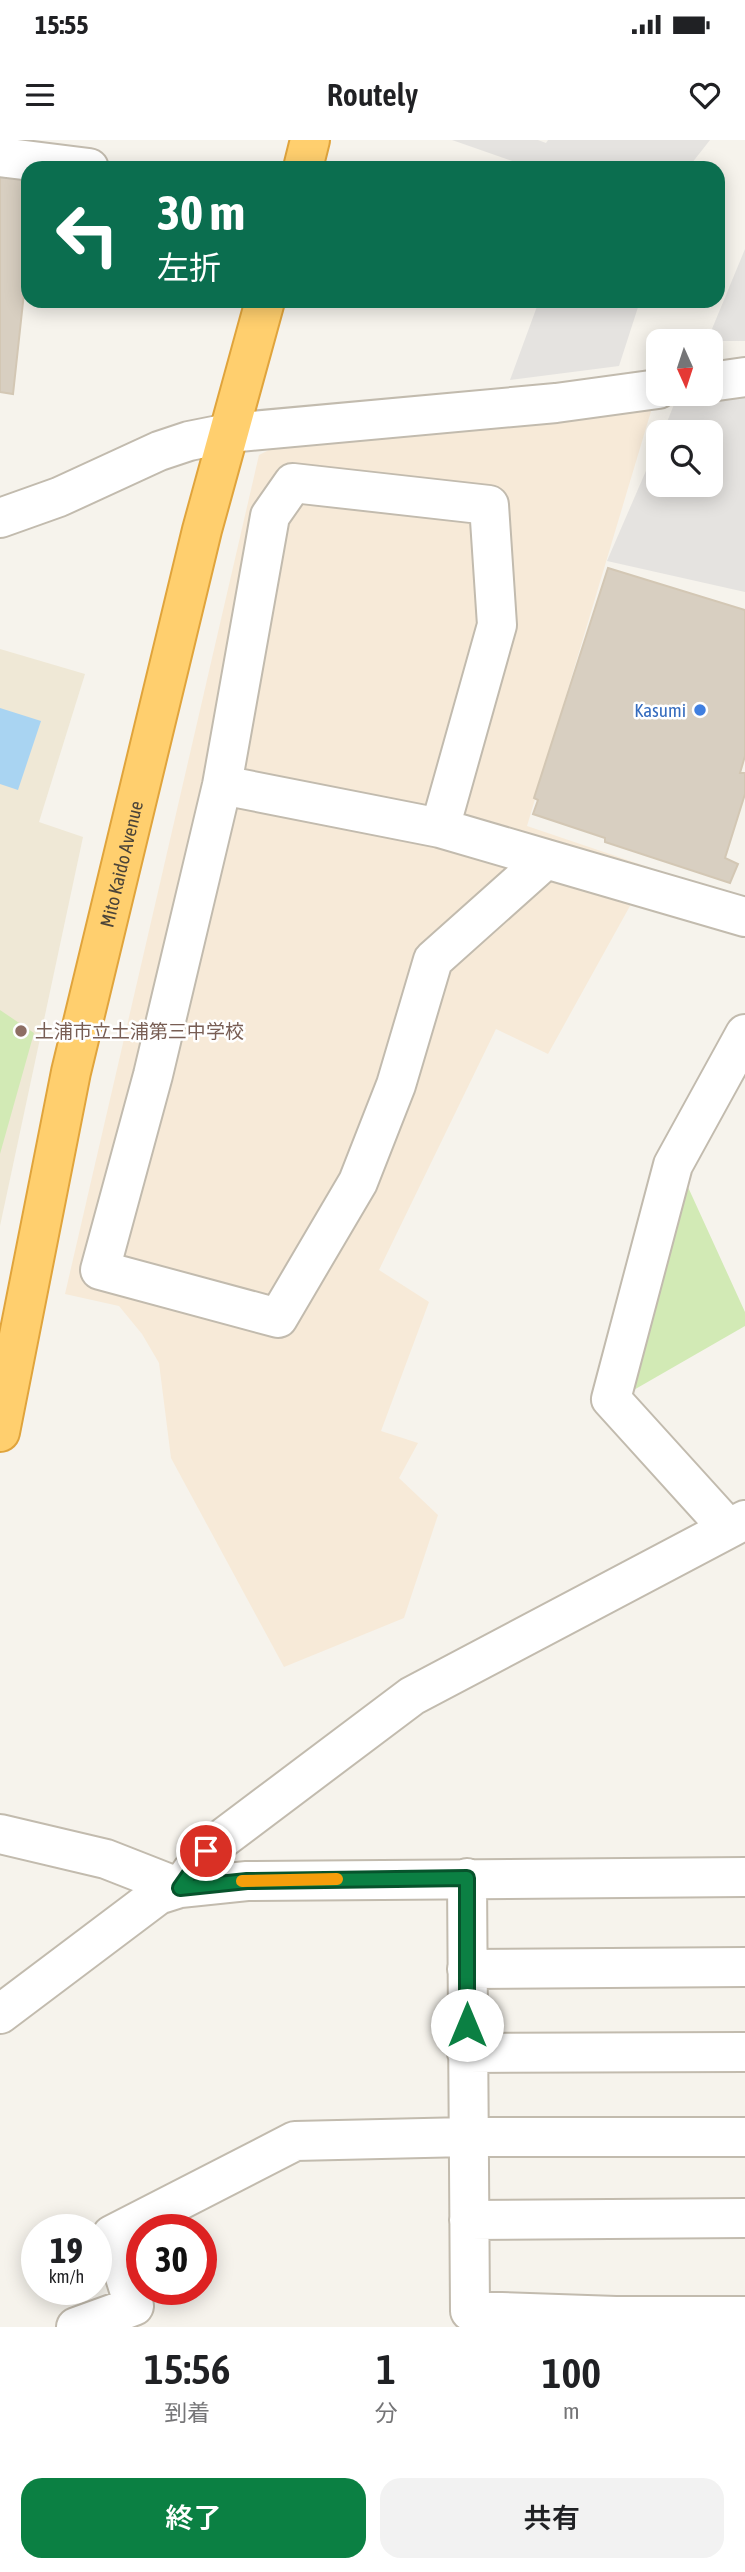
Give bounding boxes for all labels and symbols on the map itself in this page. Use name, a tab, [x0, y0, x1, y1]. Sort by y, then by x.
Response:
north arrow	[646, 329, 723, 406]
place label: Kasumi	[634, 699, 686, 721]
marker: Kasumi	[692, 702, 708, 718]
street label: Mito Kaido Avenue	[95, 798, 147, 929]
place label: 土浦市立土浦第三中学校	[35, 1020, 244, 1042]
marker: 土浦市立土浦第三中学校	[13, 1023, 29, 1039]
pin	[176, 1821, 236, 1881]
position arrow	[430, 1988, 504, 2062]
speed limit sign: 30	[126, 2214, 217, 2305]

